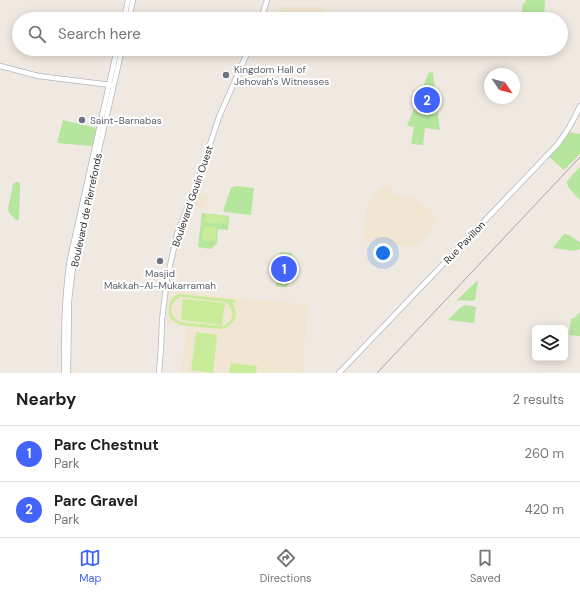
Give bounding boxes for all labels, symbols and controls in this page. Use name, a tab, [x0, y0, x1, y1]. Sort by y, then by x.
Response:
search box	[12, 12, 568, 56]
icon: search	[26, 23, 48, 45]
text: Search here	[58, 24, 141, 44]
place label: Kingdom Hall of Jehovah's Witnesses	[234, 63, 329, 88]
north arrow	[484, 68, 520, 104]
marker: Kingdom Hall of Jehovah's Witnesses	[221, 70, 231, 80]
pin: 2	[414, 85, 440, 115]
place label: Saint-Barnabas	[90, 114, 162, 127]
marker: Saint-Barnabas	[77, 115, 87, 125]
street label: Boulevard Gouin Ouest	[169, 144, 216, 248]
street label: Boulevard de Pierrefonds	[68, 152, 105, 268]
street label: Rue Pavillon	[441, 218, 488, 267]
your location	[373, 243, 393, 263]
pin: 1	[271, 254, 297, 284]
marker: Masjid Makkah-Al-Mukarramah	[155, 256, 165, 266]
place label: Masjid Makkah-Al-Mukarramah	[104, 267, 216, 292]
map controls	[532, 325, 568, 361]
button: layers	[532, 325, 568, 361]
text: Nearby	[16, 388, 76, 410]
text: 2 results	[513, 391, 564, 408]
text: Parc Chestnut	[54, 435, 159, 455]
text: 1	[27, 445, 31, 462]
text: 260 m	[524, 445, 564, 462]
text: Park	[54, 455, 80, 472]
text: Parc Gravel	[54, 491, 138, 511]
text: 2	[25, 501, 33, 518]
text: 420 m	[525, 501, 564, 518]
text: Park	[54, 511, 80, 528]
tab: Map	[79, 547, 101, 585]
tab: Directions	[260, 547, 312, 585]
tab: Saved	[470, 547, 501, 585]

